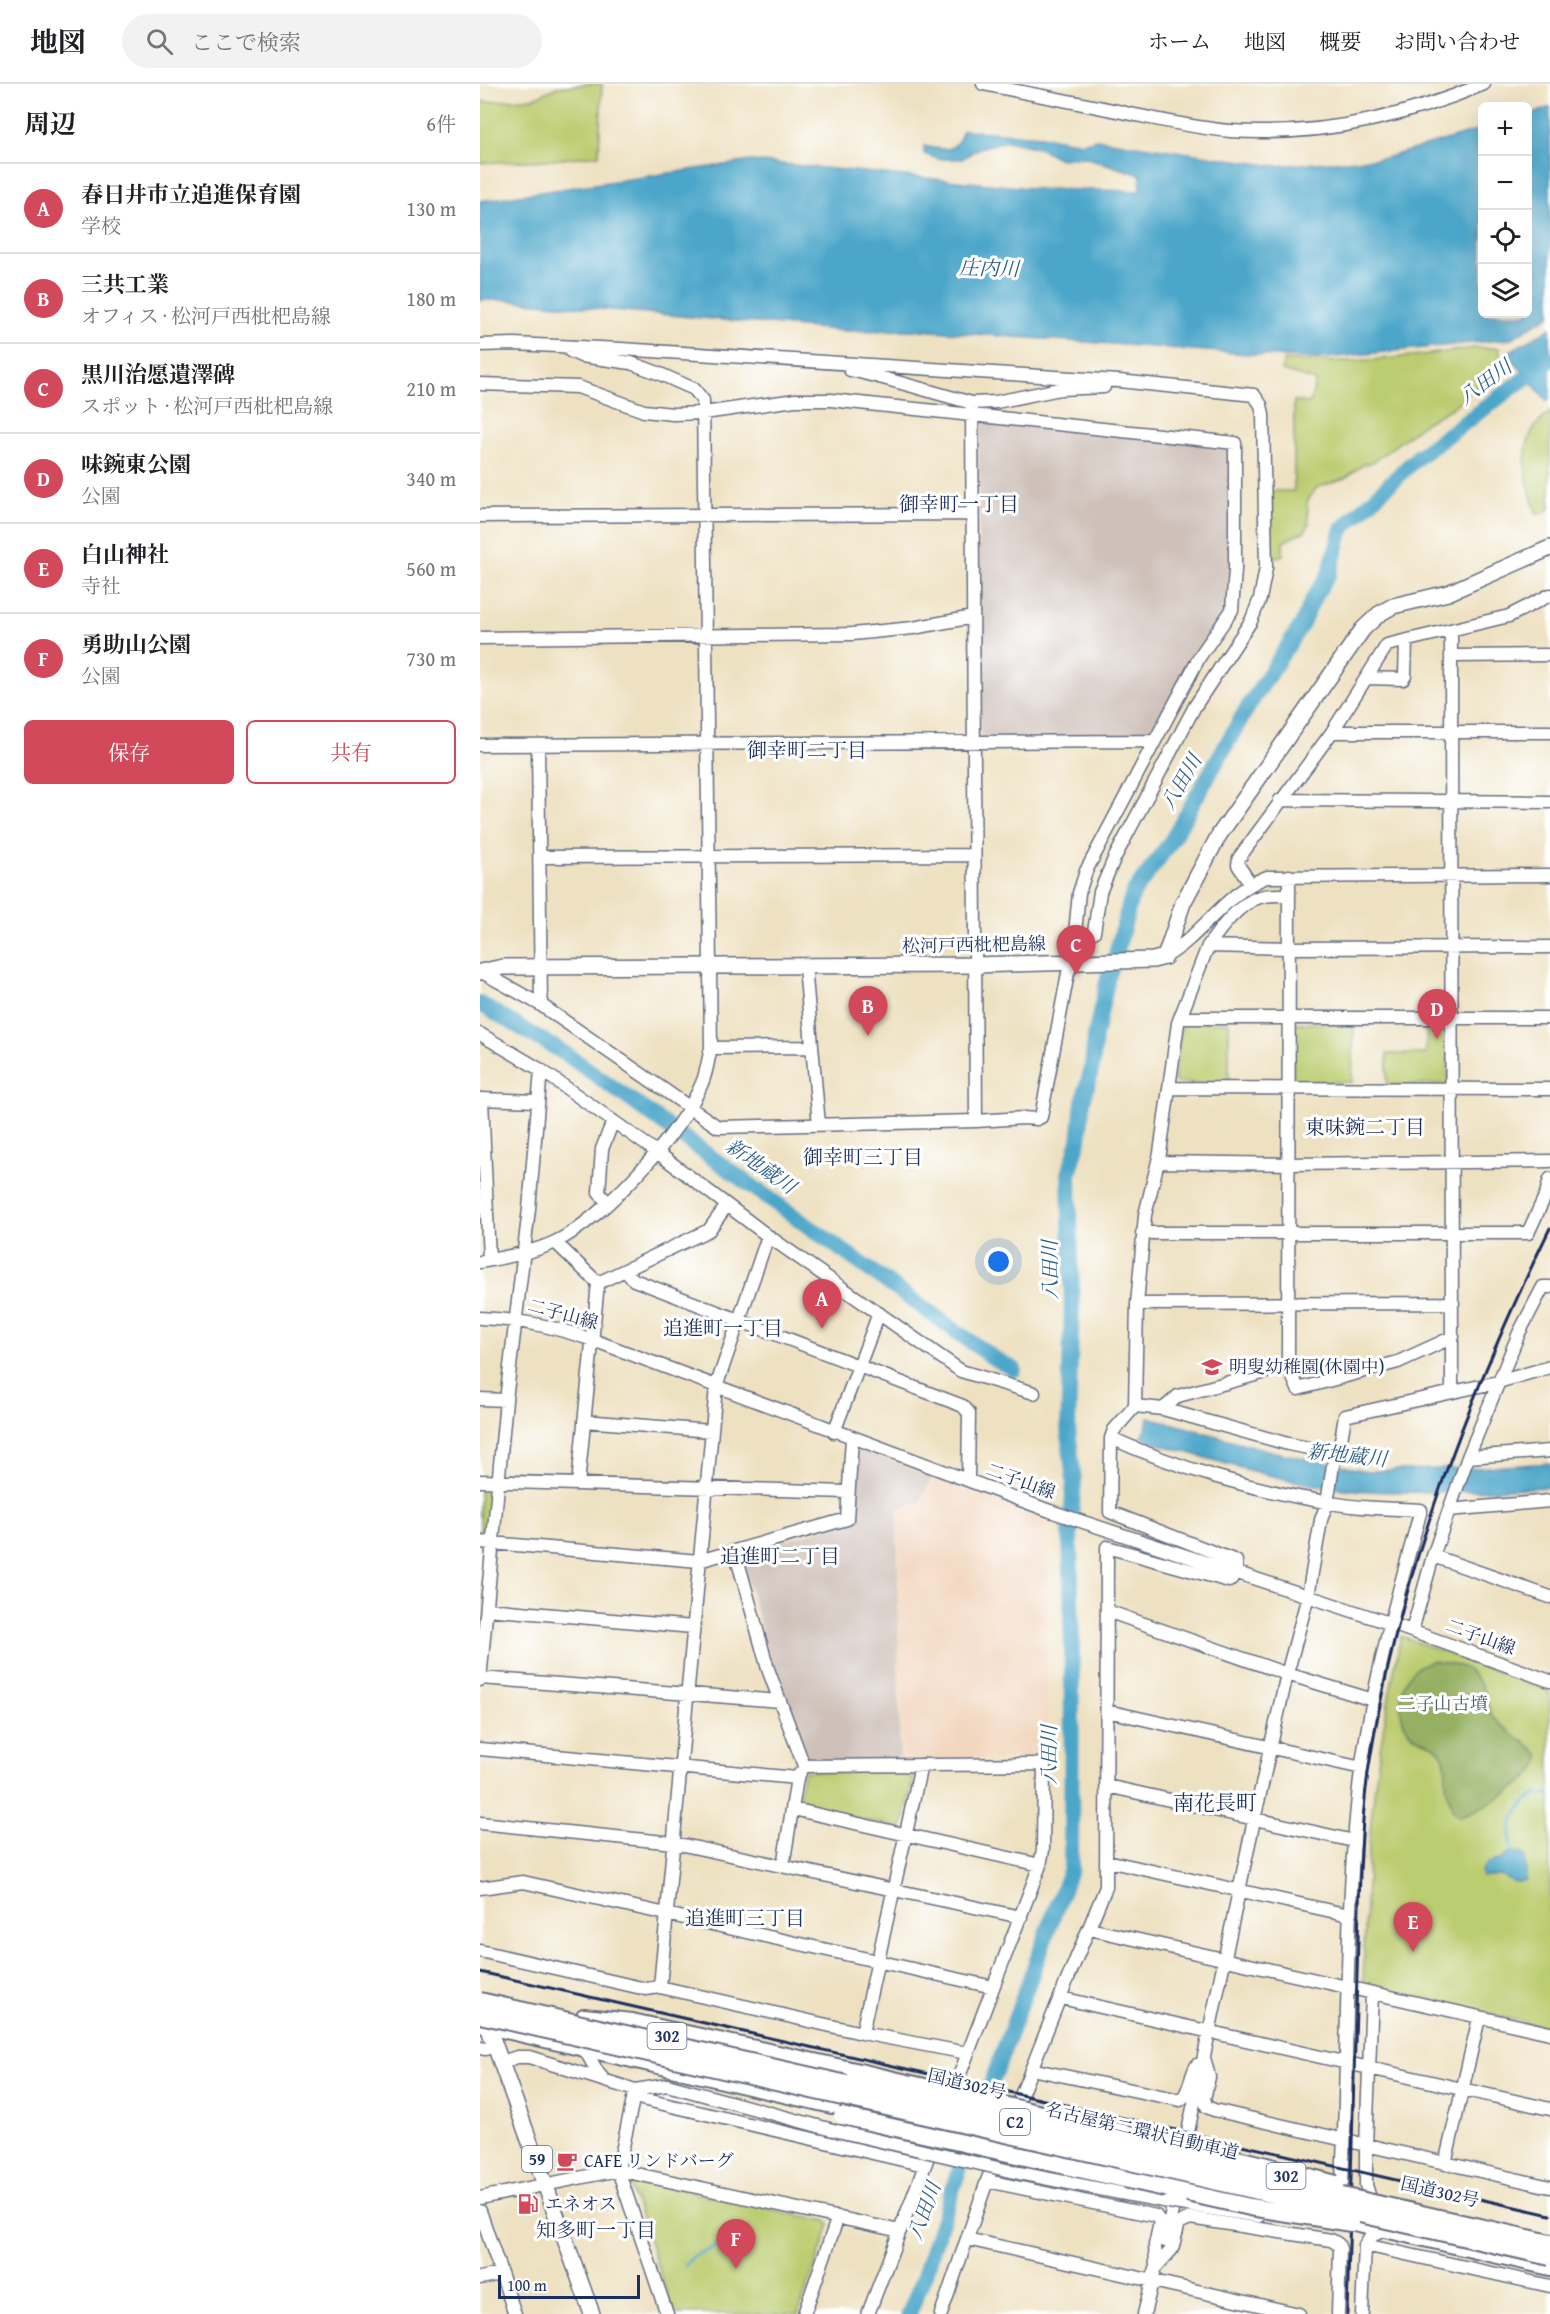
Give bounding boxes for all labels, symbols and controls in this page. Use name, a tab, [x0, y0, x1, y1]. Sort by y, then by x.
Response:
search box	[122, 14, 542, 68]
text: 地図	[30, 21, 86, 62]
icon: search	[143, 25, 176, 58]
text: ここで検索	[191, 26, 301, 58]
text: ホーム	[1148, 26, 1211, 57]
text: 地図	[1244, 26, 1286, 57]
text: 概要	[1319, 26, 1361, 57]
text: お問い合わせ	[1394, 26, 1520, 57]
map controls	[1478, 102, 1532, 318]
button: +	[1478, 102, 1532, 156]
text: 周辺	[24, 104, 76, 143]
text: 6件	[426, 109, 456, 138]
button: −	[1478, 156, 1532, 210]
text: 春日井市立追進保育園	[81, 178, 301, 210]
text: A	[37, 194, 50, 223]
text: 130 m	[406, 194, 456, 223]
button: locate	[1478, 210, 1532, 264]
text: 学校	[81, 211, 121, 240]
water label: 庄内川	[959, 252, 1022, 283]
button: layers	[1478, 264, 1532, 318]
text: 三共工業	[81, 268, 169, 300]
text: B	[37, 284, 50, 313]
text: 180 m	[406, 284, 456, 313]
text: オフィス · 松河戸西枇杷島線	[81, 301, 331, 330]
water label: 八田川	[1452, 351, 1519, 411]
text: 黒川治愿遺澤碑	[81, 358, 235, 390]
text: C	[38, 374, 49, 403]
text: 210 m	[406, 374, 456, 403]
text: スポット · 松河戸西枇杷島線	[81, 391, 333, 420]
text: 味鋺東公園	[81, 448, 191, 480]
text: D	[37, 464, 50, 493]
text: 340 m	[406, 464, 456, 493]
text: 公園	[81, 481, 121, 510]
district label: 御幸町一丁目	[899, 489, 1019, 518]
text: 白山神社	[81, 538, 169, 570]
text: E	[38, 554, 49, 583]
text: 560 m	[406, 554, 456, 583]
text: 寺社	[81, 571, 121, 600]
text: 勇助山公園	[81, 628, 191, 660]
text: F	[38, 644, 49, 673]
text: 730 m	[406, 644, 456, 673]
text: 公園	[81, 661, 121, 690]
button: 保存	[24, 720, 234, 784]
button: 共有	[246, 720, 456, 784]
district label: 御幸町二丁目	[747, 735, 867, 764]
water label: 八田川	[1153, 747, 1209, 815]
pin: C	[1056, 926, 1096, 975]
street label: 松河戸西枇杷島線	[902, 930, 1046, 959]
pin: B	[848, 986, 888, 1036]
pin: D	[1418, 990, 1456, 1039]
district label: 東味鋺二丁目	[1305, 1112, 1425, 1141]
water label: 新地蔵川	[720, 1131, 804, 1202]
district label: 御幸町三丁目	[803, 1142, 923, 1171]
water label: 八田川	[1034, 1238, 1065, 1300]
your location	[984, 1247, 1013, 1276]
pin: A	[802, 1280, 842, 1329]
street label: 二子山線	[525, 1291, 601, 1336]
district label: 追進町一丁目	[663, 1313, 783, 1342]
place label: 明叟幼稚園(休園中)	[1229, 1353, 1385, 1380]
school or university icon: 明叟幼稚園(休園中)	[1200, 1355, 1224, 1379]
water label: 新地蔵川	[1306, 1436, 1390, 1473]
street label: 二子山線	[983, 1456, 1060, 1506]
district label: 追進町二丁目	[720, 1541, 840, 1570]
street label: 二子山線	[1443, 1612, 1520, 1662]
park label: 二子山古墳	[1398, 1690, 1488, 1717]
water label: 八田川	[1034, 1723, 1063, 1785]
district label: 南花長町	[1173, 1787, 1257, 1818]
pin: E	[1394, 1902, 1432, 1952]
district label: 追進町三丁目	[685, 1903, 805, 1932]
road number: 302	[648, 2023, 687, 2049]
street label: 国道302号	[925, 2061, 1009, 2106]
street label: 名古屋第二環状自動車道	[1043, 2095, 1242, 2166]
road number: C2	[1000, 2109, 1030, 2135]
road number: 59	[522, 2146, 552, 2172]
place label: CAFE リンドバーグ	[584, 2147, 734, 2174]
cafe icon: CAFE リンドバーグ	[555, 2149, 579, 2173]
road number: 302	[1266, 2163, 1306, 2189]
street label: 国道302号	[1398, 2169, 1482, 2214]
water label: 八田川	[900, 2176, 948, 2244]
place label: エネオス	[545, 2190, 617, 2217]
fuel station icon: エネオス	[516, 2192, 540, 2216]
district label: 知多町一丁目	[536, 2215, 656, 2244]
pin: F	[716, 2220, 756, 2269]
scale bar	[498, 2272, 640, 2300]
text: 100 m	[507, 2273, 547, 2297]

